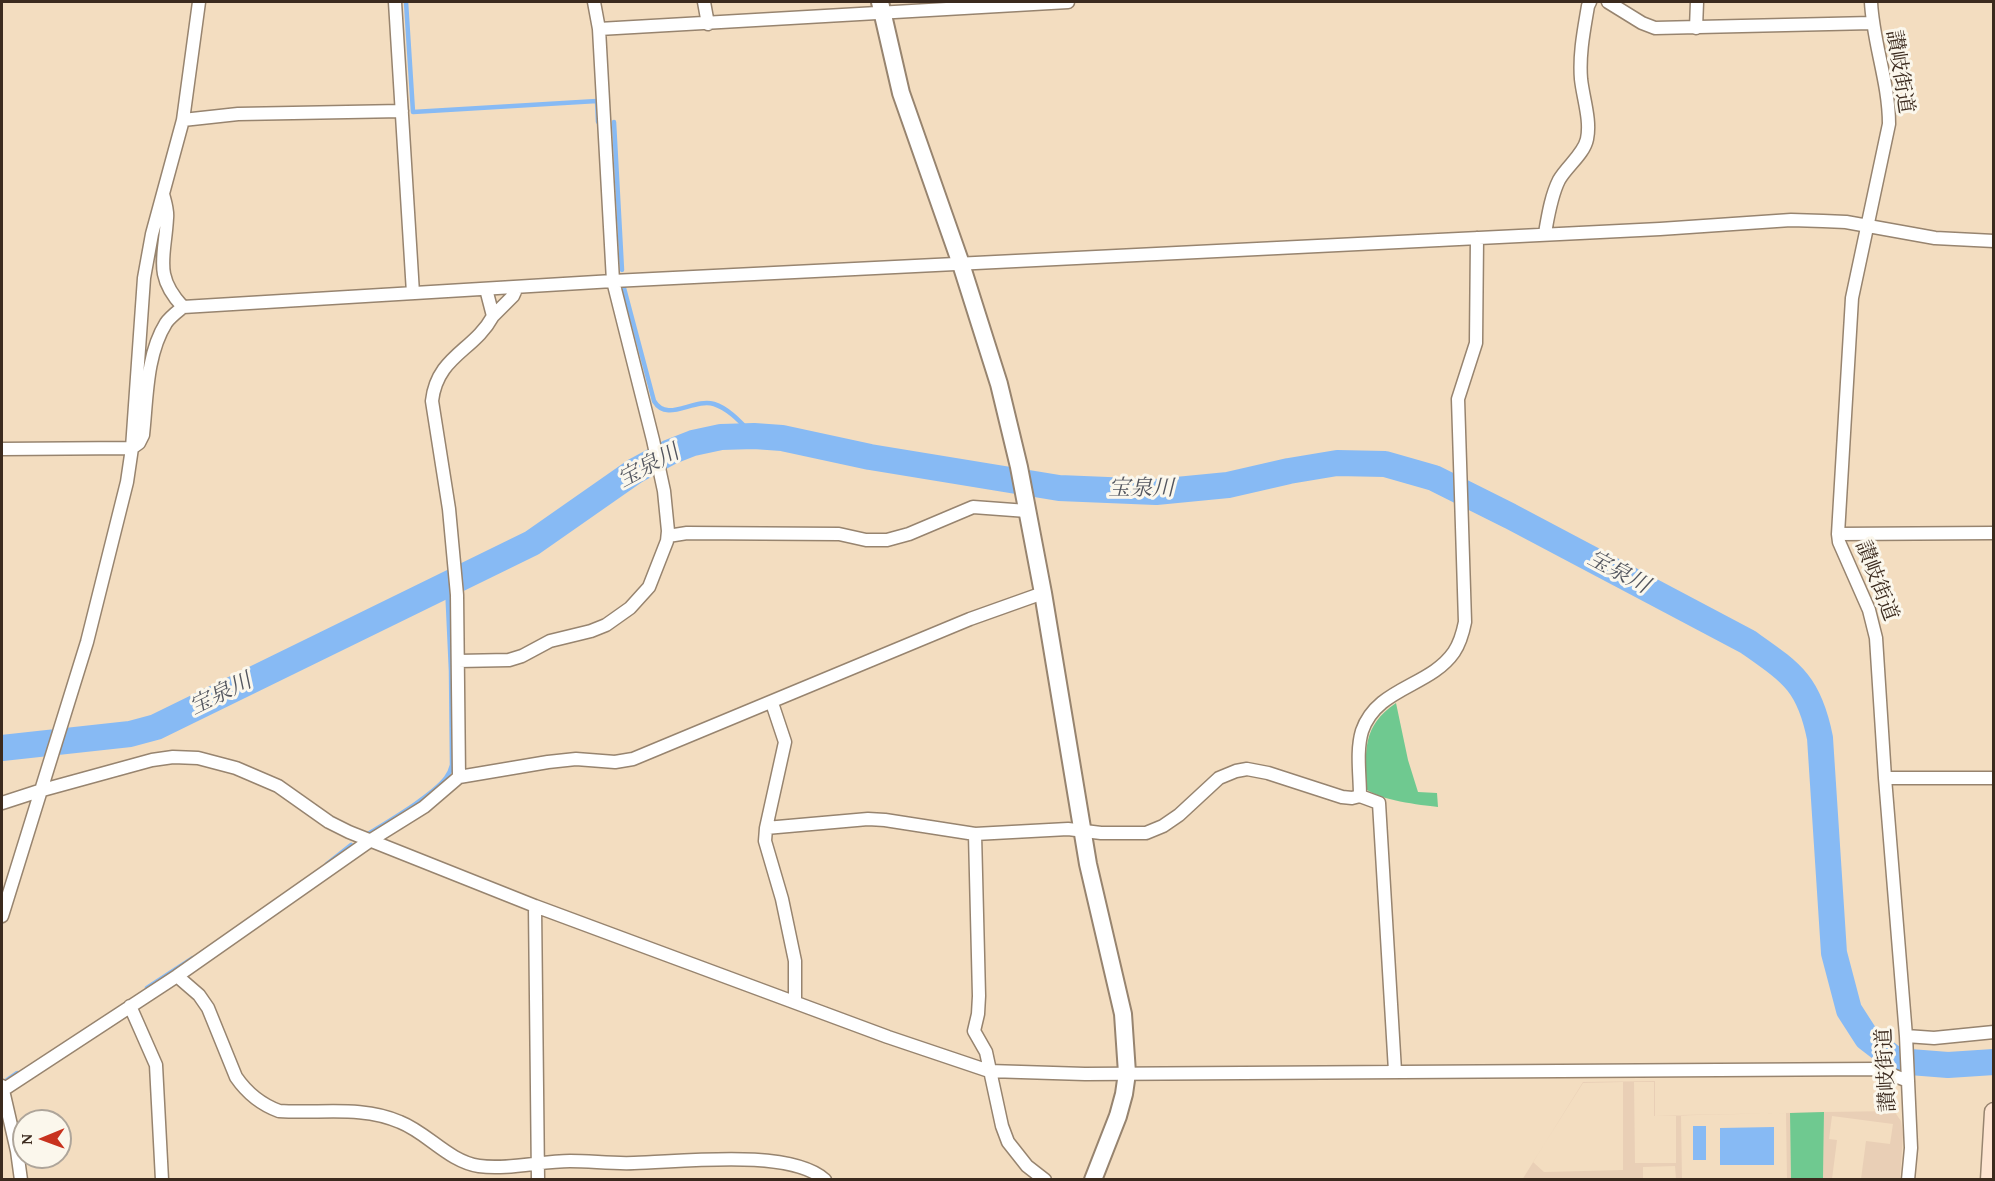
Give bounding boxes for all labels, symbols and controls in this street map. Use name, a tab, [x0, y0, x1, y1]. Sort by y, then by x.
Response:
street label: 讃岐街道	[1880, 29, 1918, 115]
water label: 宝泉川	[614, 440, 684, 494]
water label: 宝泉川	[1108, 476, 1174, 502]
street label: 讃岐街道	[1849, 537, 1903, 625]
water label: 宝泉川	[1583, 546, 1653, 600]
water label: 宝泉川	[186, 669, 256, 721]
street label: 讃岐街道	[1872, 1027, 1902, 1113]
north arrow	[12, 1109, 72, 1169]
text: N	[14, 1134, 38, 1145]

